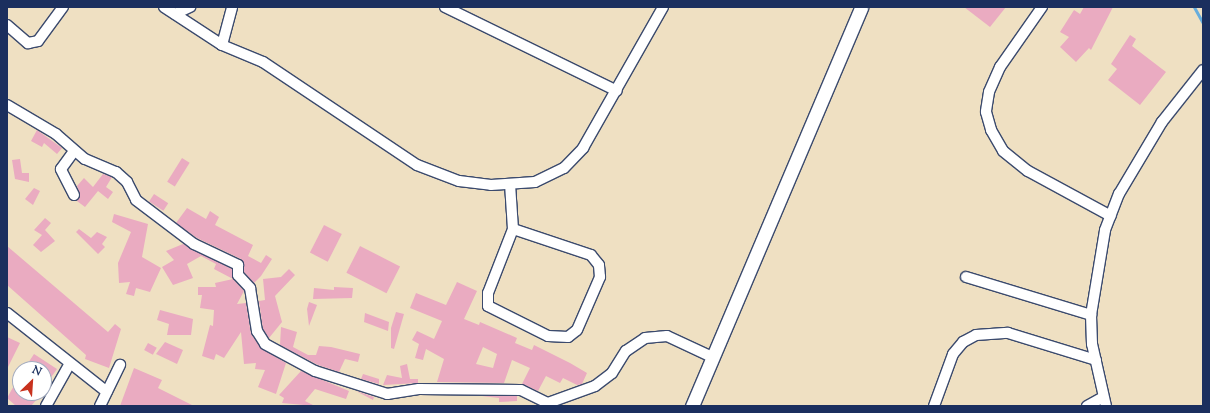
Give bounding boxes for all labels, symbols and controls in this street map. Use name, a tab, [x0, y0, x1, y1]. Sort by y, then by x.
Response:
north arrow	[12, 361, 52, 401]
text: N	[29, 362, 44, 380]

